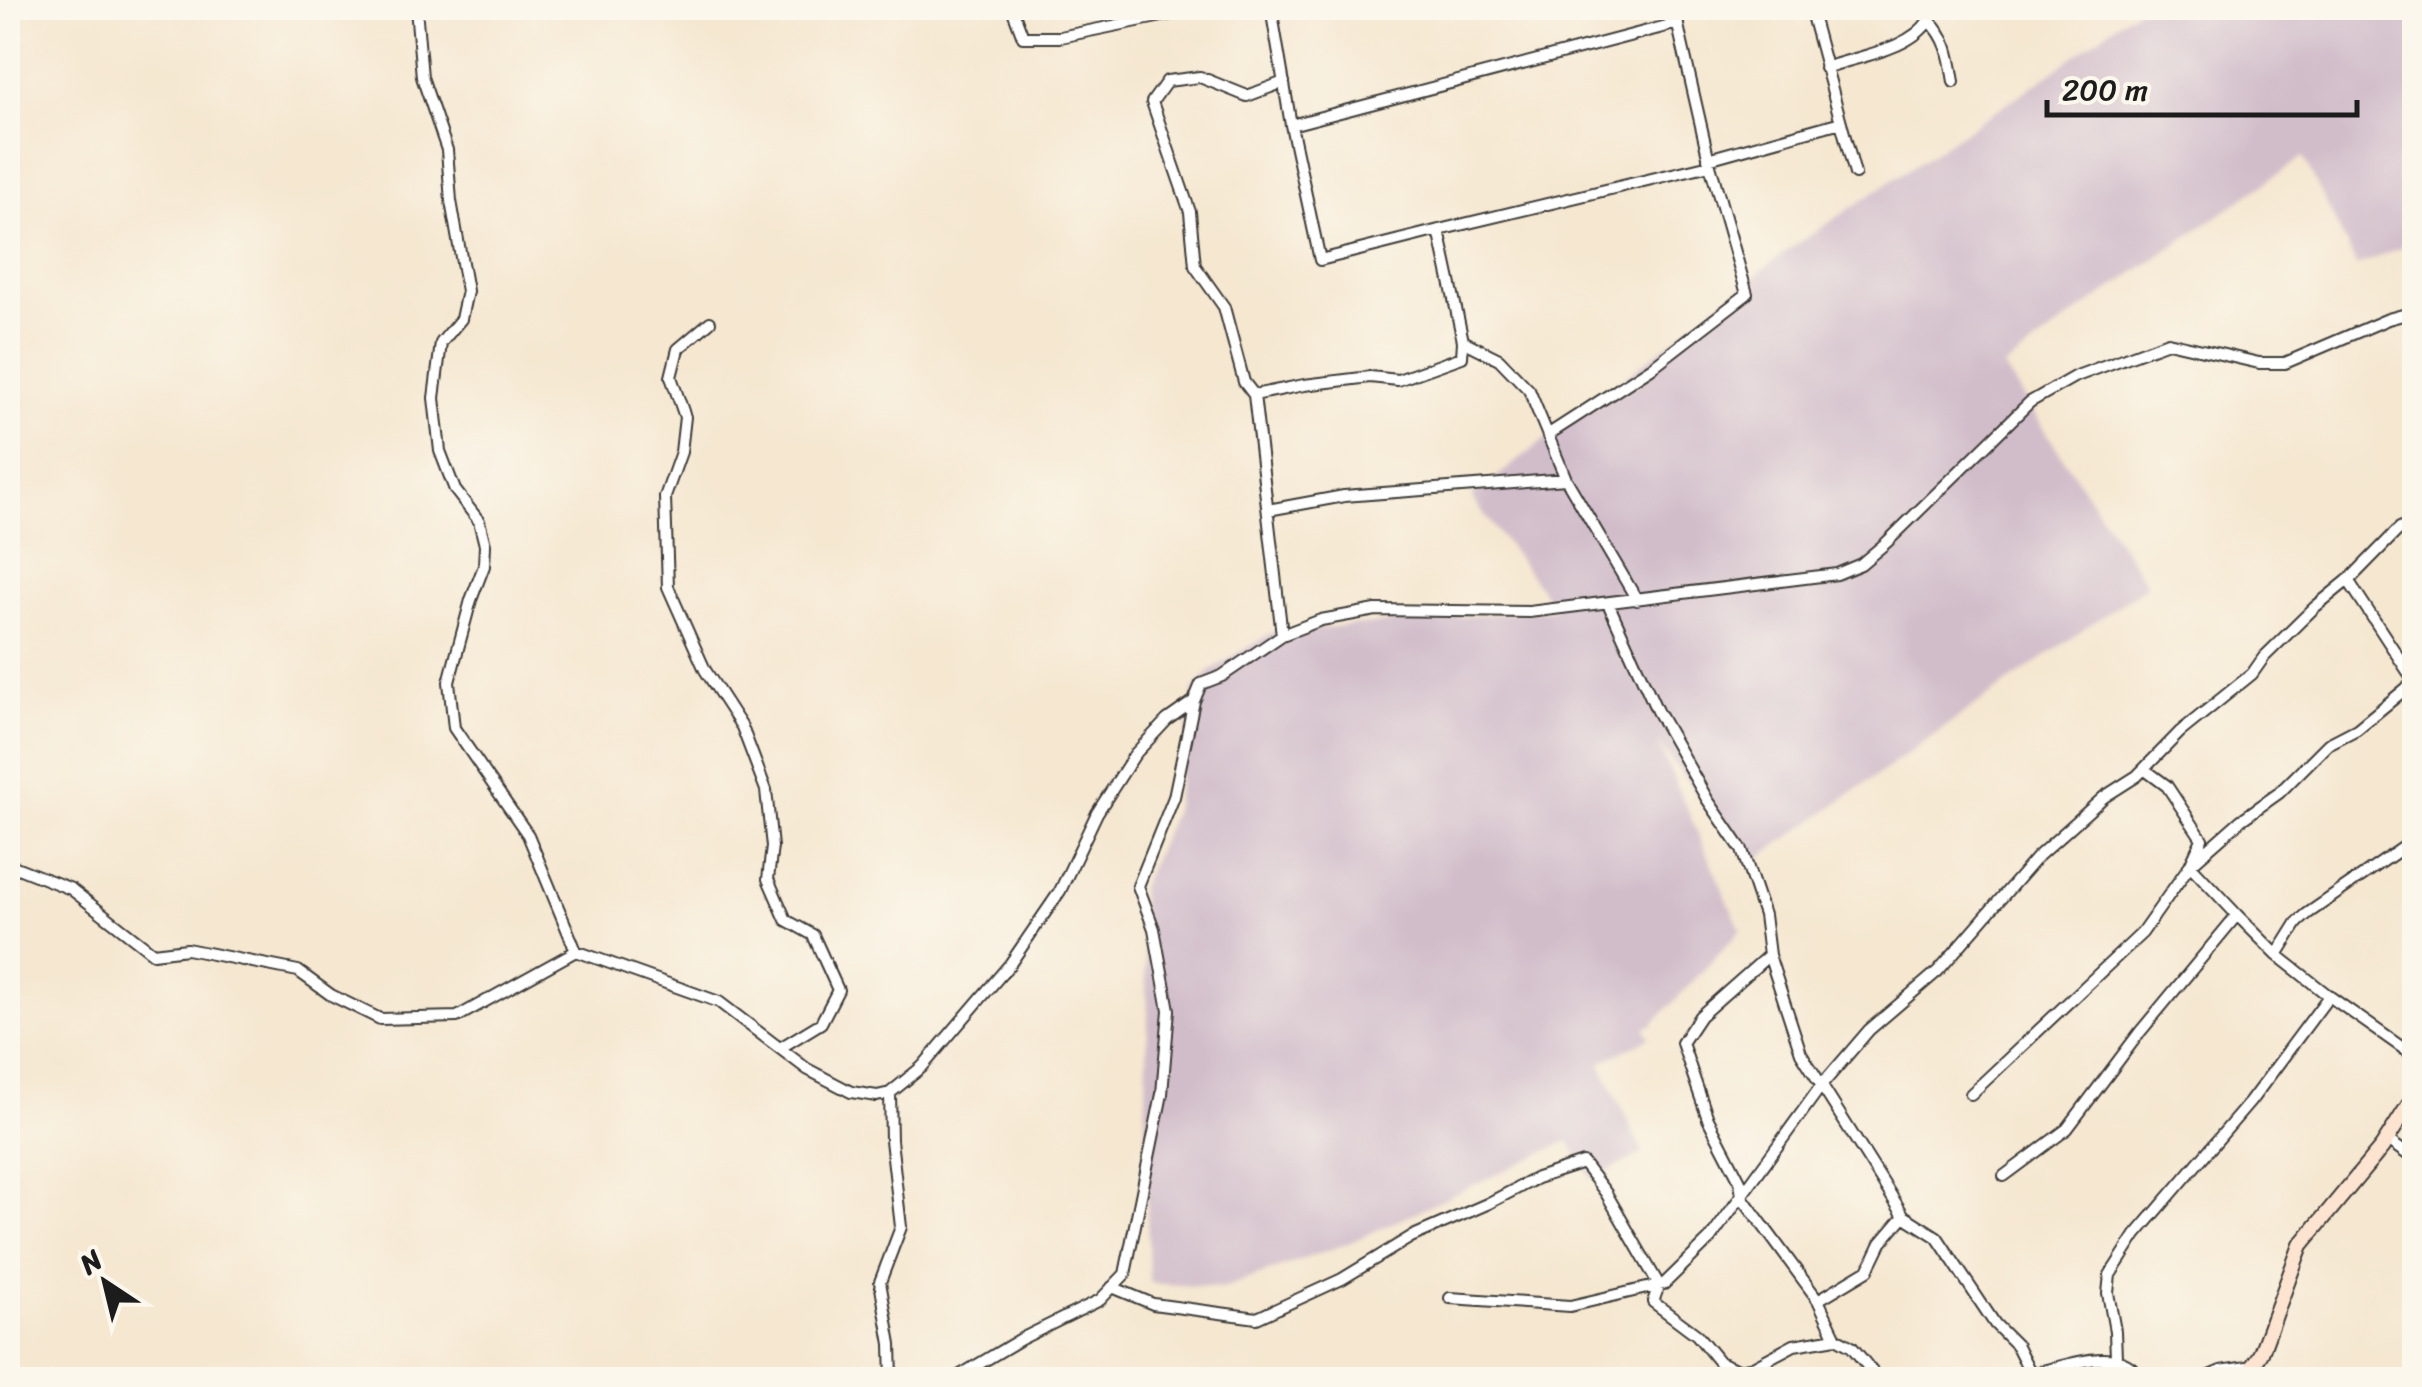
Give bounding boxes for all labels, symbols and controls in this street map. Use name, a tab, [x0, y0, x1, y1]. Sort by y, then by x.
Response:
scale bar	[2047, 55, 2357, 117]
text: 200 m	[2062, 63, 2148, 117]
north arrow	[55, 1232, 155, 1332]
text: N	[68, 1236, 113, 1288]

